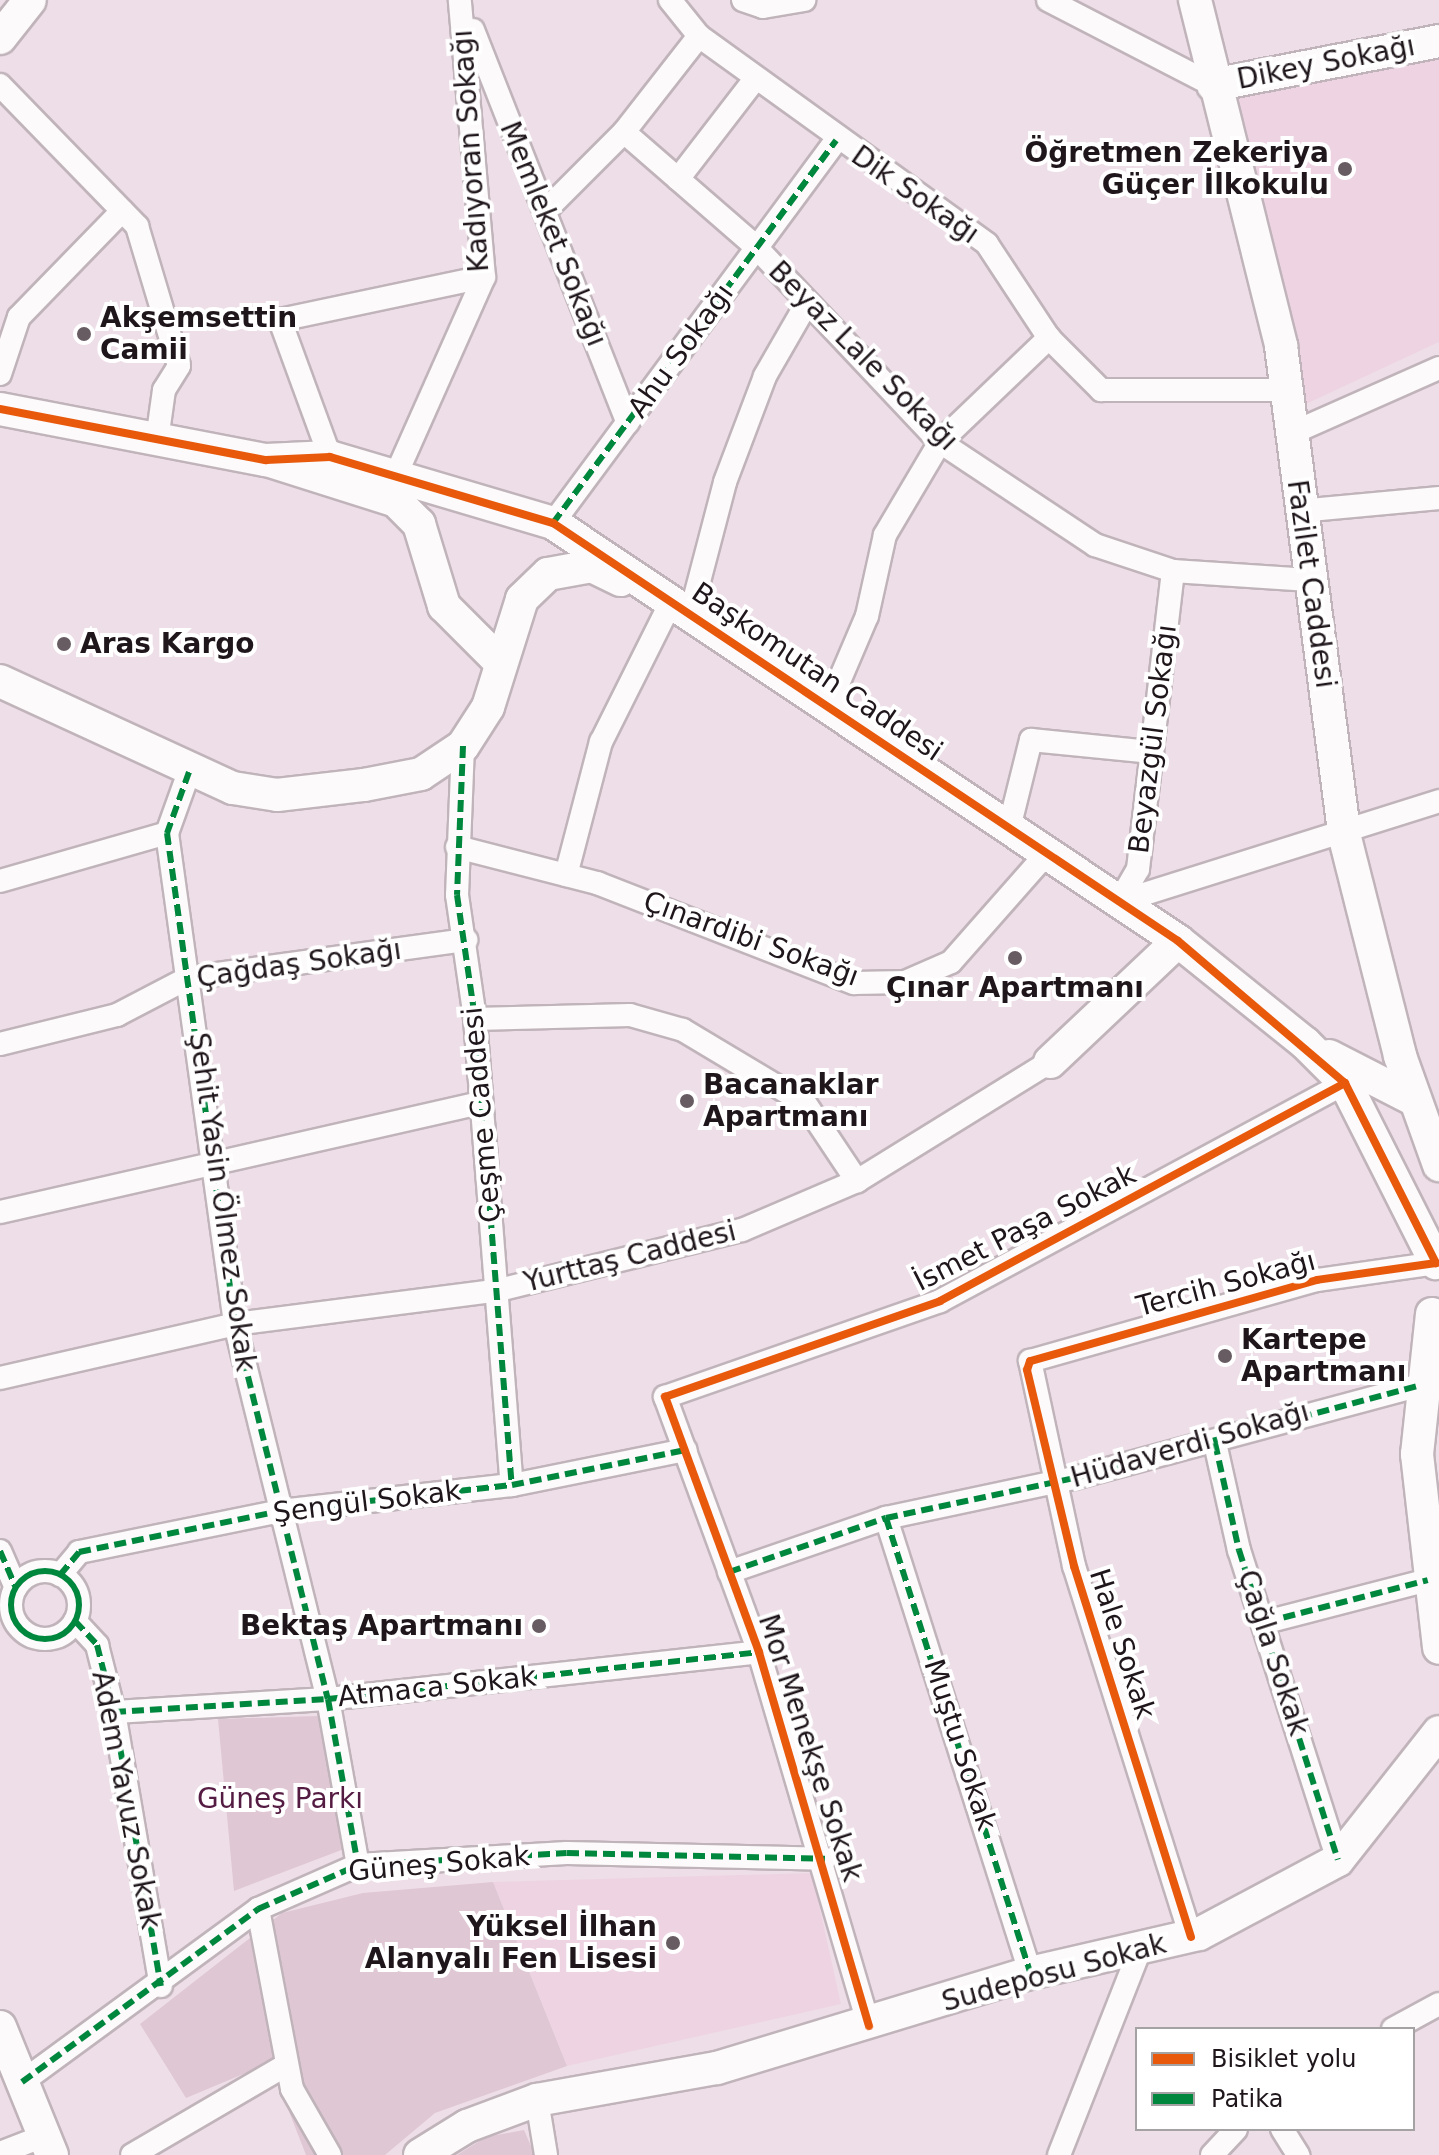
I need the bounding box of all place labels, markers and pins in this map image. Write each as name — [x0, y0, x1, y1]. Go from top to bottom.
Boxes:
place label: Öğretmen Zekeriya Güçer İlkokulu — [1024, 136, 1329, 202]
marker: Öğretmen Zekeriya Güçer İlkokulu — [1336, 160, 1354, 178]
place label: Akşemsettin Camii — [100, 301, 297, 367]
marker: Akşemsettin Camii — [75, 325, 93, 343]
place label: Aras Kargo — [80, 627, 254, 661]
marker: Aras Kargo — [55, 635, 73, 653]
marker: Çınar Apartmanı — [1006, 949, 1024, 967]
place label: Çınar Apartmanı — [886, 971, 1144, 1005]
place label: Bacanaklar Apartmanı — [703, 1068, 878, 1134]
marker: Bacanaklar Apartmanı — [678, 1092, 696, 1110]
place label: Kartepe Apartmanı — [1241, 1323, 1406, 1389]
marker: Kartepe Apartmanı — [1216, 1347, 1234, 1365]
place label: Bektaş Apartmanı — [240, 1609, 523, 1643]
marker: Bektaş Apartmanı — [530, 1617, 548, 1635]
place label: Yüksel İlhan Alanyalı Fen Lisesi — [365, 1910, 657, 1976]
marker: Yüksel İlhan Alanyalı Fen Lisesi — [664, 1934, 682, 1952]

